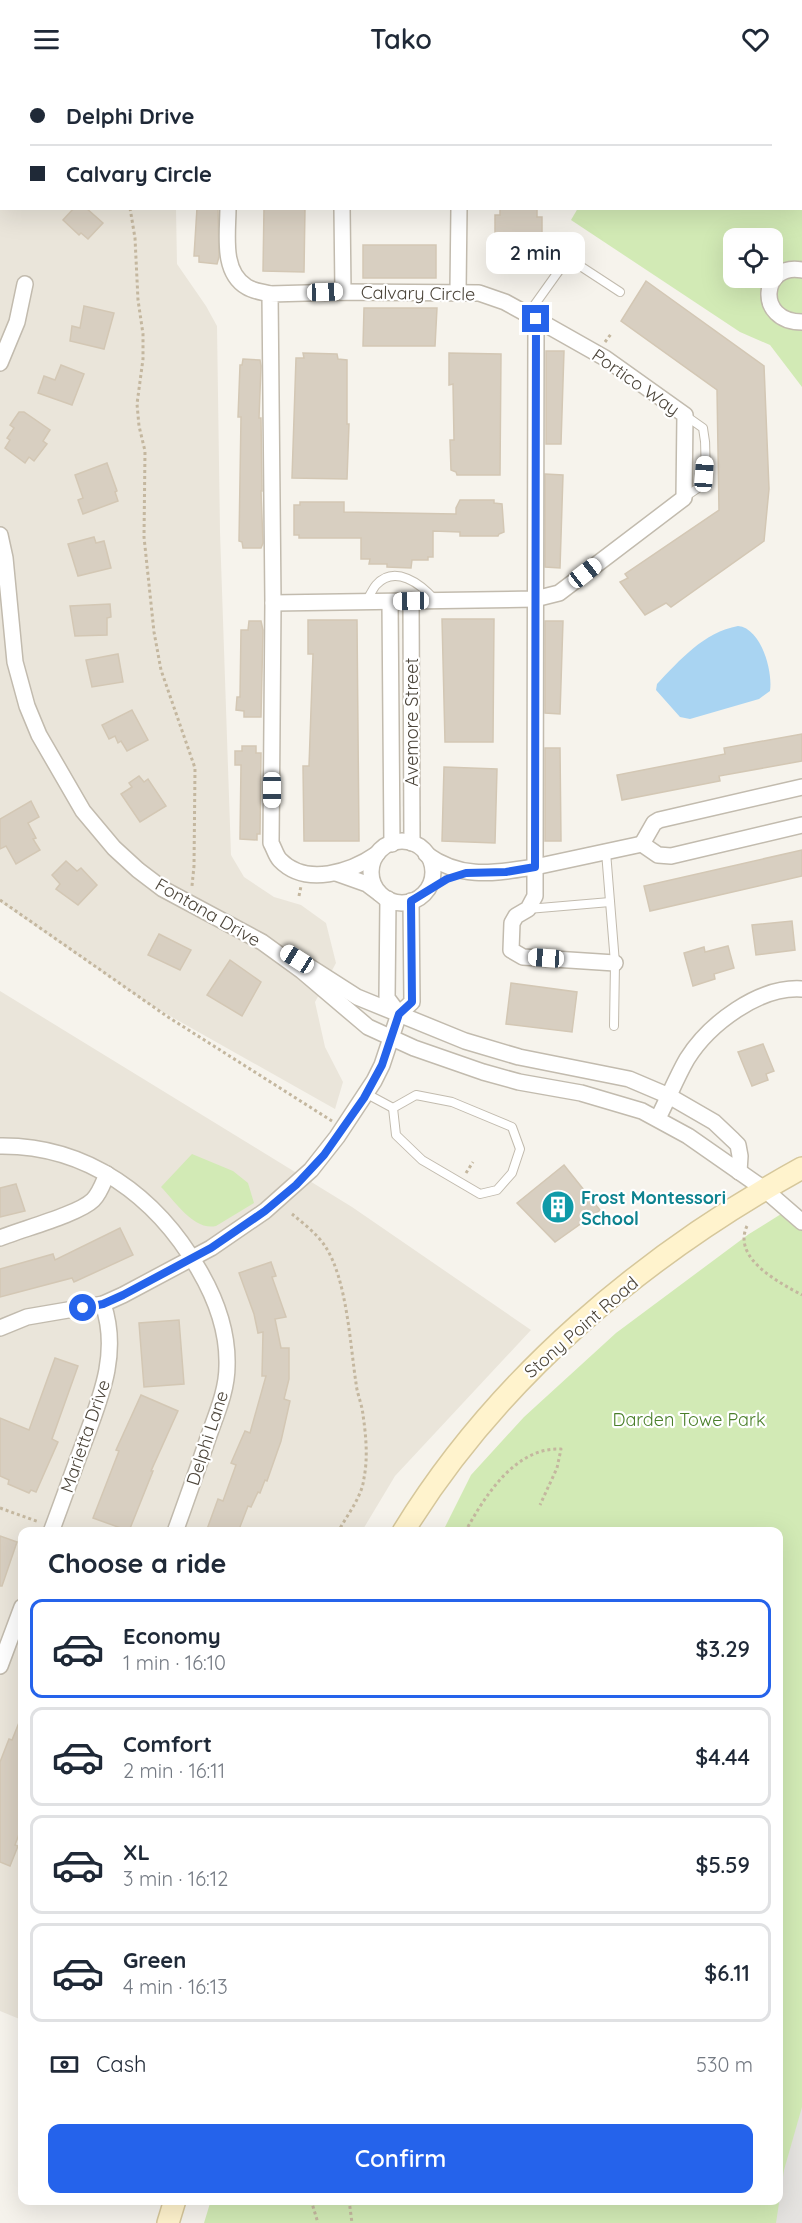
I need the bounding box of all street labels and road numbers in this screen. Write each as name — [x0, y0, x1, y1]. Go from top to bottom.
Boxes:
street label: Calvary Circle — [361, 281, 475, 305]
street label: Portico Way — [588, 343, 684, 421]
street label: Avemore Street — [400, 658, 423, 786]
street label: Fontana Drive — [151, 873, 265, 951]
street label: Stony Point Road — [519, 1271, 643, 1383]
street label: Marietta Drive — [55, 1376, 115, 1496]
street label: Delphi Lane — [181, 1388, 233, 1488]

